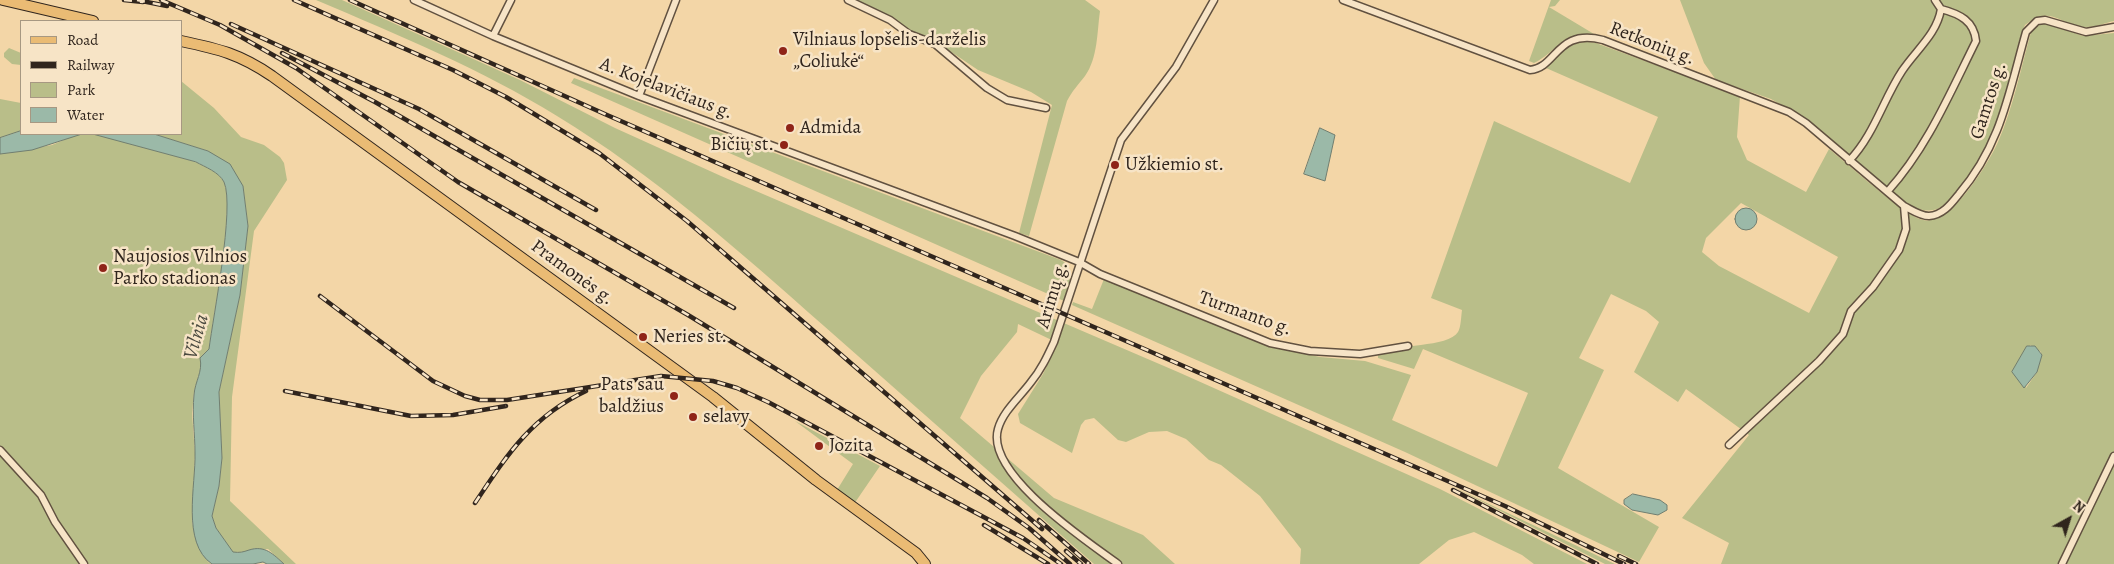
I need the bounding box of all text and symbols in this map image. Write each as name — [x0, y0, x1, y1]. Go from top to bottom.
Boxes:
street label: Retkonių g. — [1606, 17, 1698, 71]
legend — [20, 20, 182, 135]
place label: Vilniaus lopšelis-darželis „Coliukė“ — [793, 29, 986, 73]
text: Road — [67, 30, 98, 50]
marker: Vilniaus lopšelis-darželis „Coliukė“ — [777, 45, 789, 57]
street label: A. Kojelavičiaus g. — [596, 53, 736, 125]
text: Railway — [67, 55, 114, 75]
street label: Gamtos g. — [1966, 60, 2012, 142]
text: Park — [67, 80, 95, 100]
text: Water — [67, 105, 104, 125]
place label: Admida — [800, 117, 861, 139]
marker: Admida — [784, 122, 796, 134]
place label: Bičių st. — [710, 134, 774, 156]
marker: Bičių st. — [778, 139, 790, 151]
place label: Užkiemio st. — [1125, 154, 1224, 176]
marker: Užkiemio st. — [1109, 159, 1121, 171]
street label: Pramonės g. — [526, 235, 618, 311]
place label: Naujosios Vilnios Parko stadionas — [113, 246, 247, 290]
street label: Arimų g. — [1032, 259, 1074, 331]
marker: Naujosios Vilnios Parko stadionas — [97, 262, 109, 274]
street label: Turmanto g. — [1195, 287, 1295, 341]
water label: Vilnia — [179, 312, 215, 362]
place label: Neries st. — [653, 326, 727, 348]
marker: Neries st. — [637, 331, 649, 343]
place label: Pats sau baldžius — [599, 374, 664, 418]
marker: Pats sau baldžius — [668, 390, 680, 402]
place label: selavy — [703, 406, 749, 428]
marker: selavy — [687, 411, 699, 423]
place label: Jozita — [829, 435, 873, 457]
marker: Jozita — [813, 440, 825, 452]
north arrow — [2044, 494, 2094, 544]
text: N — [2069, 496, 2089, 518]

